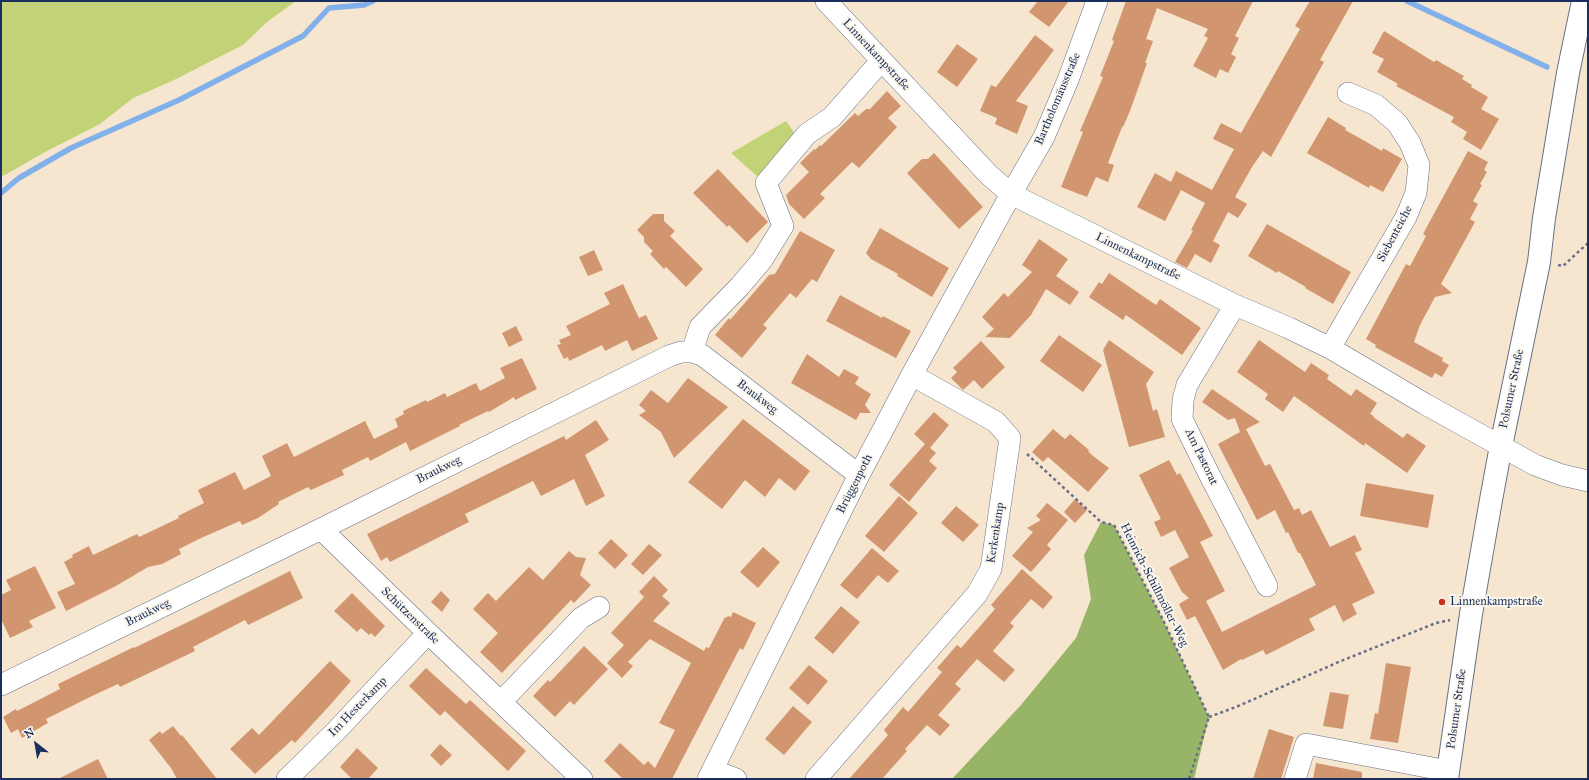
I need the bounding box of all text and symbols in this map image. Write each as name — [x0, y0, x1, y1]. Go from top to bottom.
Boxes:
street label: Linnenkampstraße — [839, 16, 913, 94]
street label: Bartholomäusstraße — [1032, 51, 1084, 147]
street label: Siebenteiche — [1374, 203, 1416, 265]
street label: Linnenkampstraße — [1093, 230, 1183, 284]
street label: Polsumer Straße — [1497, 348, 1527, 430]
street label: Braukweg — [734, 377, 780, 417]
street label: Am Pastorat — [1181, 426, 1221, 488]
street label: Brüggenpoth — [834, 452, 876, 516]
street label: Braukweg — [414, 453, 464, 487]
street label: Kerkenkamp — [984, 502, 1008, 564]
street label: Heinrich-Schillmöller-Weg — [1117, 521, 1191, 649]
street label: Schützenstraße — [378, 585, 442, 647]
place label: Linnenkampstraße — [1450, 595, 1543, 609]
street label: Braukweg — [123, 596, 173, 630]
marker: Linnenkampstraße — [1437, 597, 1447, 607]
street label: Polsumer Straße — [1444, 668, 1470, 750]
street label: Im Hesterkamp — [326, 674, 390, 740]
north arrow — [16, 724, 56, 764]
text: N — [22, 725, 37, 741]

